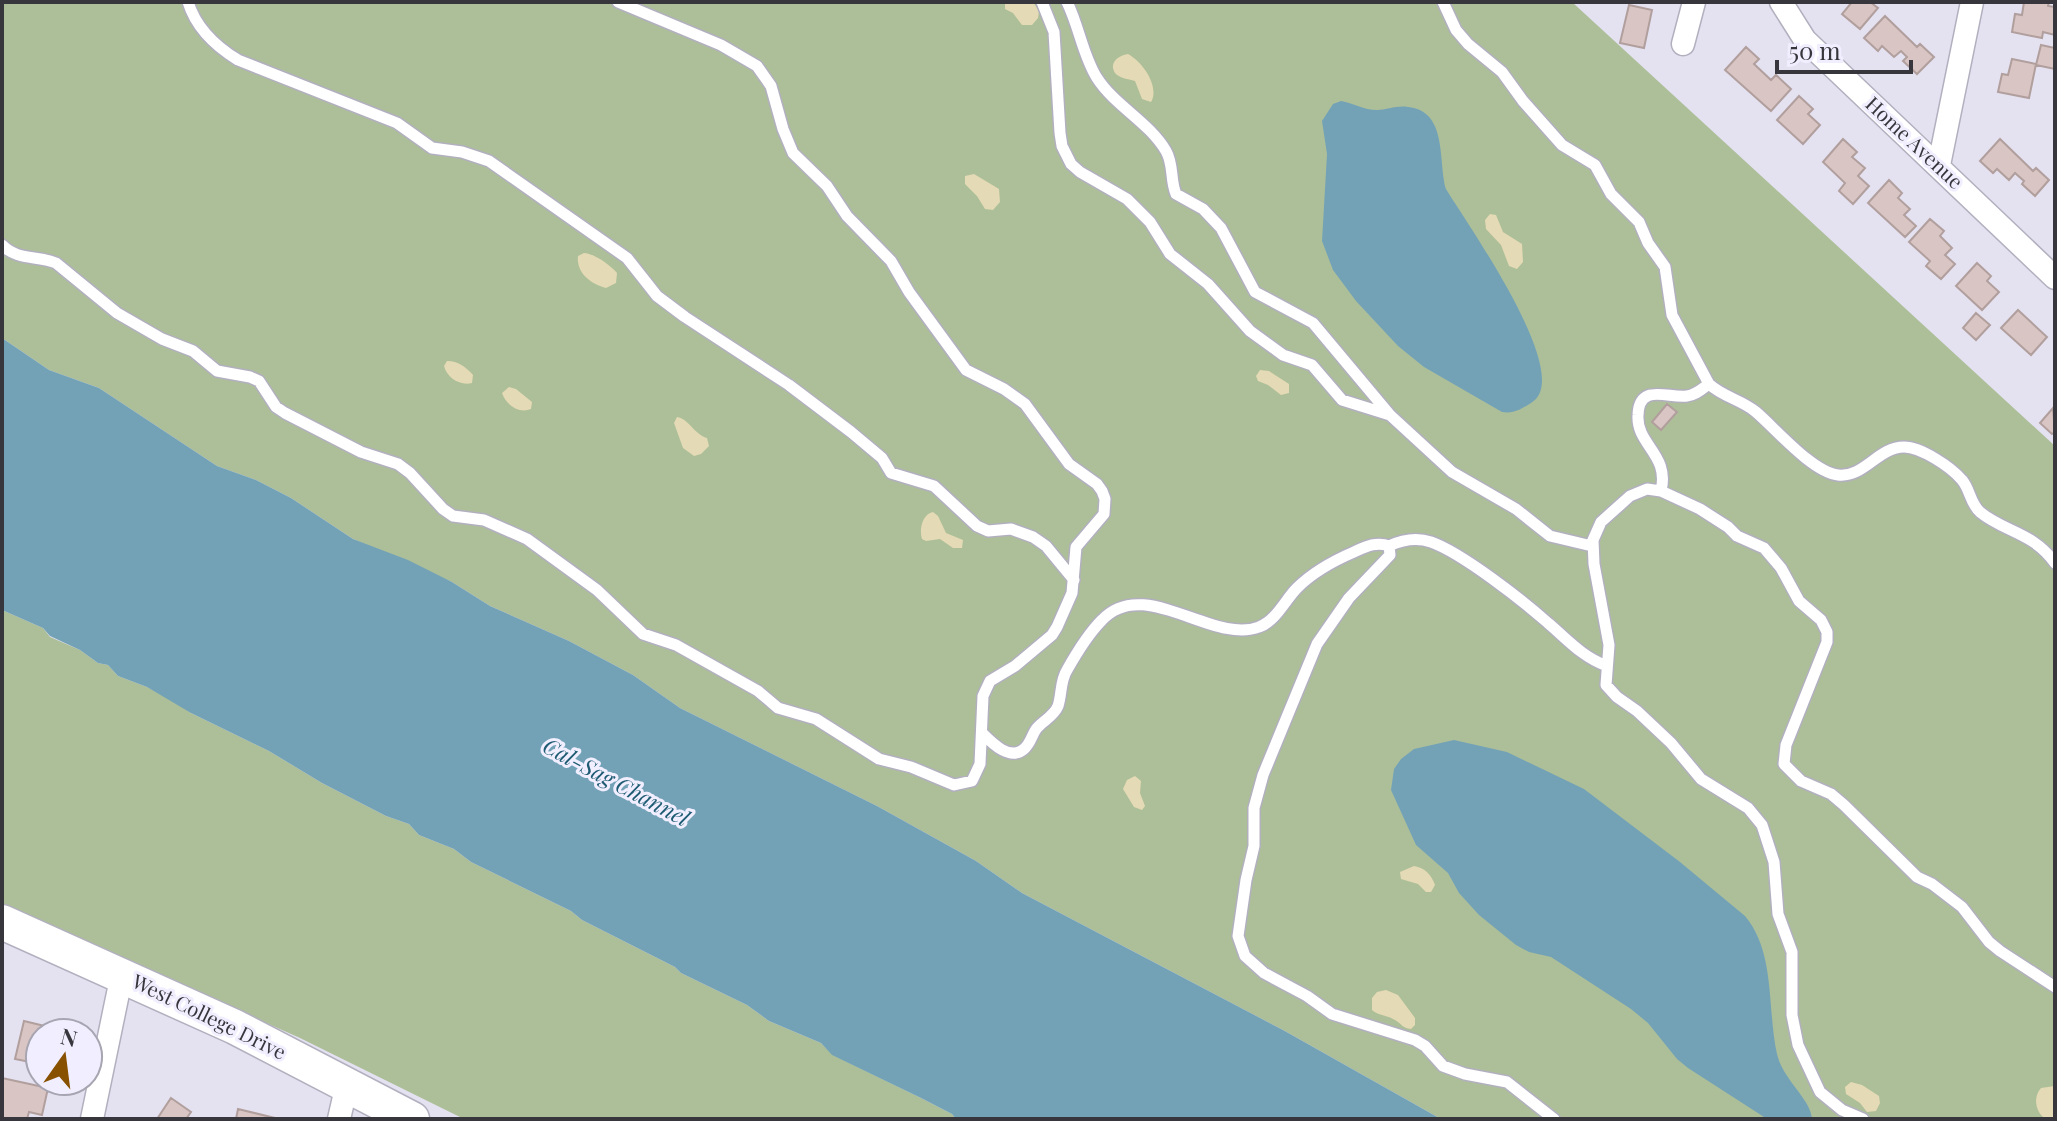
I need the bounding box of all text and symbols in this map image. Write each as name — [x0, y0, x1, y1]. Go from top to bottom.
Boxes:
scale bar — [1777, 24, 1911, 74]
text: 50 m — [1789, 34, 1841, 66]
street label: Home Avenue — [1861, 90, 1970, 194]
water label: Cal-Sag Channel — [538, 730, 696, 833]
street label: West College Drive — [127, 966, 291, 1065]
north arrow — [24, 1017, 104, 1097]
text: N — [58, 1020, 81, 1053]

